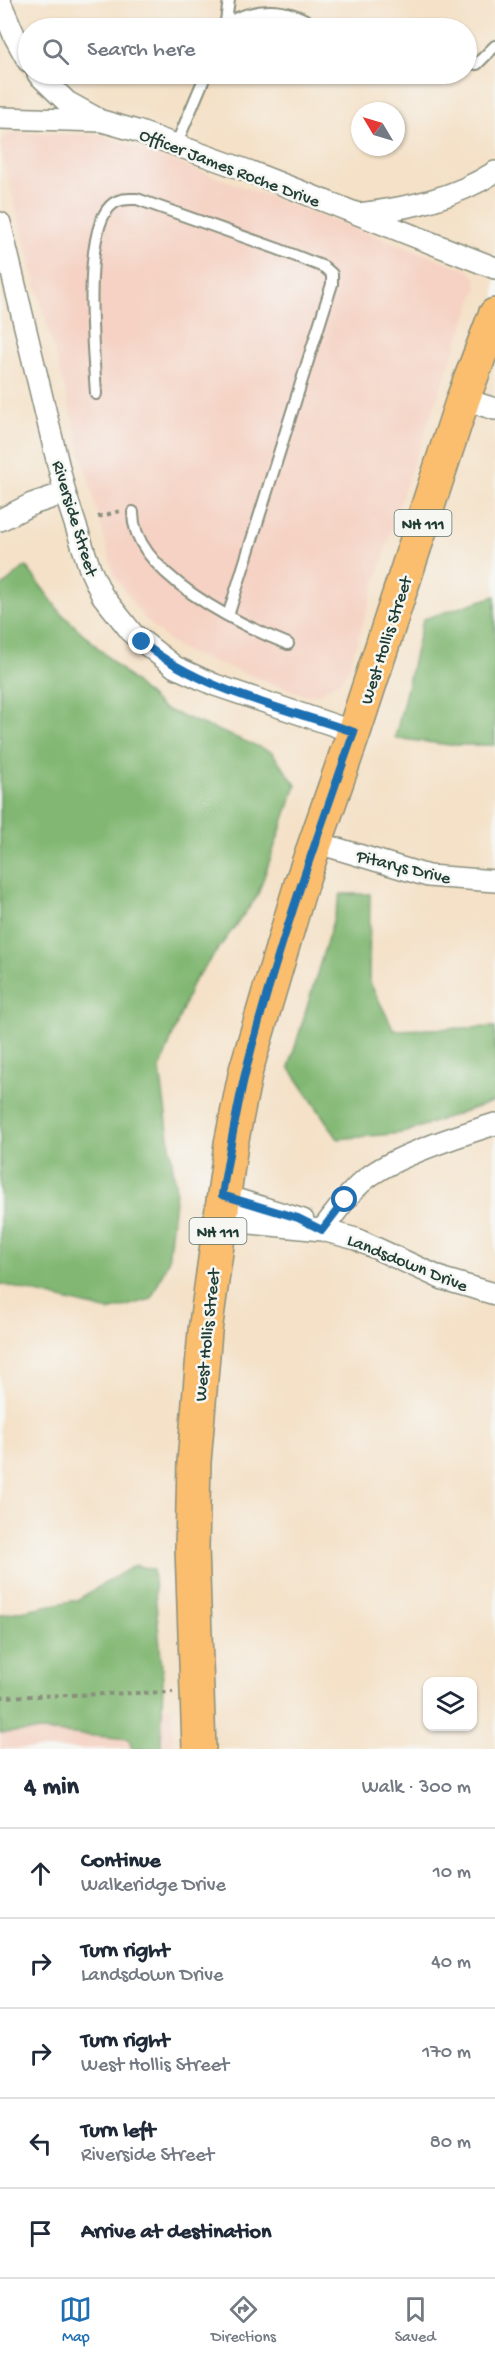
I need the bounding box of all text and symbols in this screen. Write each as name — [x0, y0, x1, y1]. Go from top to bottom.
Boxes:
search box — [18, 18, 477, 84]
icon: search — [39, 35, 72, 68]
text: Search here — [87, 38, 195, 64]
north arrow — [351, 102, 405, 156]
street label: Officer James Roche Drive — [136, 125, 323, 214]
street label: Riverside Street — [46, 458, 102, 581]
road number: NH 111 — [394, 510, 452, 536]
street label: West Hollis Street — [357, 573, 418, 707]
route end — [128, 628, 154, 654]
street label: Pitarys Drive — [353, 846, 453, 890]
route start — [331, 1186, 357, 1212]
road number: NH 111 — [190, 1218, 246, 1244]
street label: Landsdown Drive — [344, 1231, 471, 1298]
street label: West Hollis Street — [191, 1266, 226, 1403]
map controls — [423, 1677, 477, 1731]
button: layers — [423, 1677, 477, 1731]
text: 4 min — [24, 1773, 79, 1804]
text: Walk · 300 m — [362, 1777, 471, 1800]
text: Continue — [81, 1849, 161, 1875]
icon: ahead — [24, 1857, 57, 1890]
text: 10 m — [433, 1862, 471, 1885]
text: Walkeridge Drive — [81, 1875, 226, 1898]
text: Turn right — [81, 1939, 169, 1965]
icon: right — [24, 1947, 57, 1980]
text: 40 m — [431, 1952, 471, 1975]
text: Landsdown Drive — [81, 1965, 223, 1988]
text: Turn right — [81, 2029, 169, 2055]
icon: right — [24, 2037, 57, 2070]
text: 170 m — [422, 2042, 471, 2065]
text: West Hollis Street — [81, 2055, 229, 2078]
text: Turn left — [81, 2119, 155, 2145]
icon: left — [24, 2127, 57, 2160]
text: 80 m — [430, 2132, 471, 2155]
text: Riverside Street — [81, 2145, 214, 2168]
icon: arrive — [24, 2217, 57, 2250]
text: Arrive at destination — [81, 2220, 271, 2246]
tab: Map — [59, 2293, 92, 2348]
tab: Directions — [211, 2293, 276, 2348]
tab: Saved — [395, 2293, 436, 2348]

